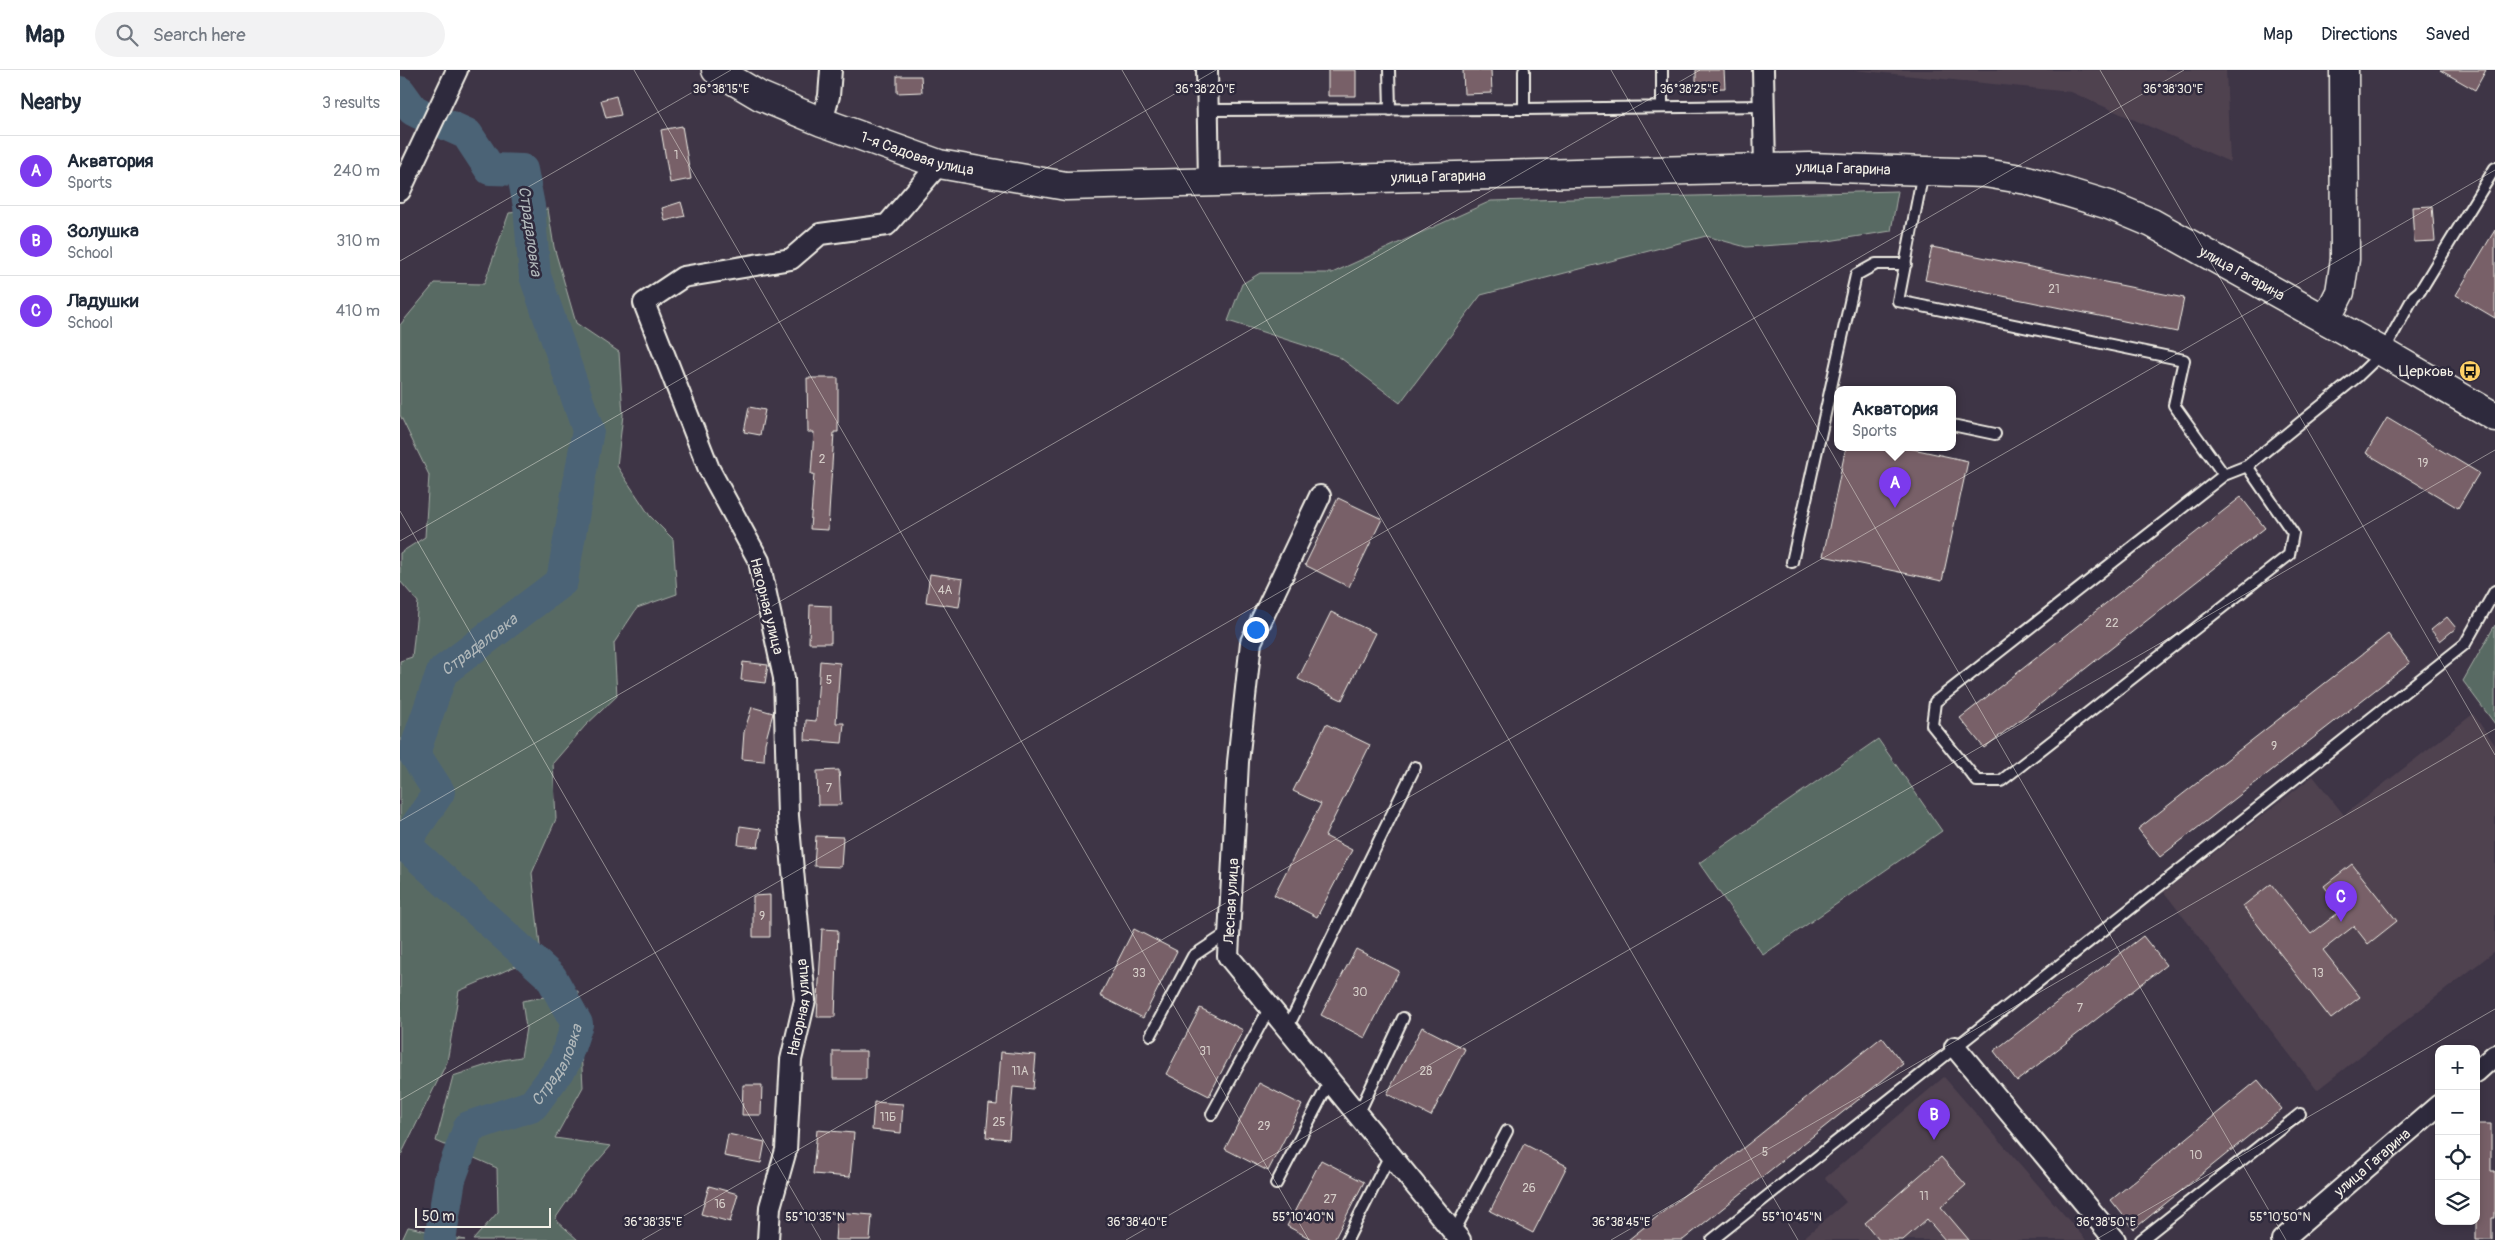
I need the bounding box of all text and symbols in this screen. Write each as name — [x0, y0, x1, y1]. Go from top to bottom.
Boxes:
search box — [95, 12, 445, 57]
text: Map — [25, 20, 65, 49]
icon: search — [113, 21, 141, 49]
text: Search here — [153, 23, 246, 47]
text: Map — [2263, 23, 2293, 46]
text: Directions — [2321, 23, 2397, 46]
text: Saved — [2425, 23, 2470, 46]
text: 36°38'15"E — [693, 82, 749, 97]
text: 36°38'20"E — [1175, 82, 1235, 97]
text: 36°38'25"E — [1660, 82, 1718, 97]
text: 36°38'30"E — [2143, 82, 2203, 97]
text: Nearby — [20, 89, 81, 116]
text: 3 results — [322, 93, 380, 113]
street label: 1-я Садовая улица — [858, 128, 975, 180]
house number: 1 — [674, 148, 678, 163]
text: Акватория — [67, 149, 153, 173]
street label: улица Гагарина — [1794, 158, 1891, 180]
text: A — [31, 161, 41, 181]
text: 240 m — [333, 161, 380, 181]
street label: улица Гагарина — [1390, 166, 1486, 188]
text: Sports — [67, 173, 112, 193]
water label: Страдаловка — [514, 185, 546, 279]
text: Золушка — [67, 219, 139, 243]
text: B — [31, 231, 41, 251]
text: 310 m — [336, 231, 380, 251]
street label: улица Гагарина — [2195, 242, 2288, 305]
text: School — [67, 243, 113, 263]
house number: 21 — [2048, 282, 2060, 297]
text: Ладушки — [67, 289, 138, 313]
text: C — [31, 301, 41, 321]
text: 410 m — [336, 301, 380, 321]
text: School — [67, 313, 113, 333]
bus stop icon: Церковь — [2458, 359, 2482, 383]
place label: Церковь — [2399, 362, 2454, 381]
popup — [1834, 386, 1956, 451]
text: Акватория — [1852, 397, 1938, 421]
text: Sports — [1852, 421, 1897, 441]
house number: 2 — [819, 452, 826, 467]
house number: 19 — [2418, 456, 2428, 471]
pin: A — [1879, 467, 1911, 508]
street label: Нагорная улица — [745, 556, 788, 656]
house number: 4А — [938, 583, 953, 598]
water label: Страдаловка — [437, 609, 523, 680]
house number: 22 — [2105, 616, 2119, 631]
your location — [1243, 617, 1269, 643]
house number: 5 — [826, 673, 832, 688]
house number: 9 — [2271, 739, 2277, 754]
house number: 7 — [826, 781, 833, 796]
street label: Лесная улица — [1220, 858, 1243, 946]
pin: C — [2325, 881, 2357, 922]
house number: 9 — [759, 909, 765, 924]
street label: Нагорная улица — [783, 958, 815, 1058]
house number: 33 — [1132, 966, 1146, 981]
house number: 13 — [2312, 966, 2324, 981]
house number: 30 — [1353, 985, 1367, 1000]
house number: 7 — [2077, 1001, 2084, 1016]
water label: Страдаловка — [527, 1021, 588, 1110]
house number: 31 — [1199, 1044, 1211, 1059]
map controls — [2435, 1045, 2480, 1225]
button: + — [2435, 1045, 2480, 1090]
house number: 11А — [1011, 1064, 1029, 1079]
house number: 28 — [1420, 1064, 1432, 1079]
button: − — [2435, 1090, 2480, 1135]
pin: B — [1918, 1099, 1950, 1140]
house number: 11Б — [880, 1110, 896, 1125]
house number: 25 — [992, 1115, 1006, 1130]
house number: 29 — [1258, 1119, 1270, 1134]
street label: улица Гагарина — [2330, 1125, 2415, 1202]
button: locate — [2435, 1135, 2480, 1180]
house number: 5 — [1762, 1145, 1768, 1160]
house number: 10 — [2190, 1148, 2202, 1163]
button: layers — [2435, 1180, 2480, 1225]
house number: 26 — [1522, 1181, 1536, 1196]
house number: 11 — [1919, 1189, 1929, 1204]
house number: 27 — [1323, 1192, 1337, 1207]
house number: 16 — [714, 1197, 726, 1212]
scale bar — [415, 1205, 551, 1228]
text: 50 m — [422, 1208, 455, 1225]
text: 55°10'35"N — [785, 1210, 845, 1225]
text: 55°10'40"N — [1272, 1210, 1334, 1225]
text: 55°10'45"N — [1762, 1210, 1822, 1225]
text: 55°10'50"N — [2249, 1210, 2311, 1225]
text: 36°38'35"E — [624, 1215, 682, 1230]
text: 36°38'40"E — [1107, 1215, 1167, 1230]
text: 36°38'45"E — [1592, 1215, 1650, 1230]
text: 36°38'50"E — [2076, 1215, 2136, 1230]

